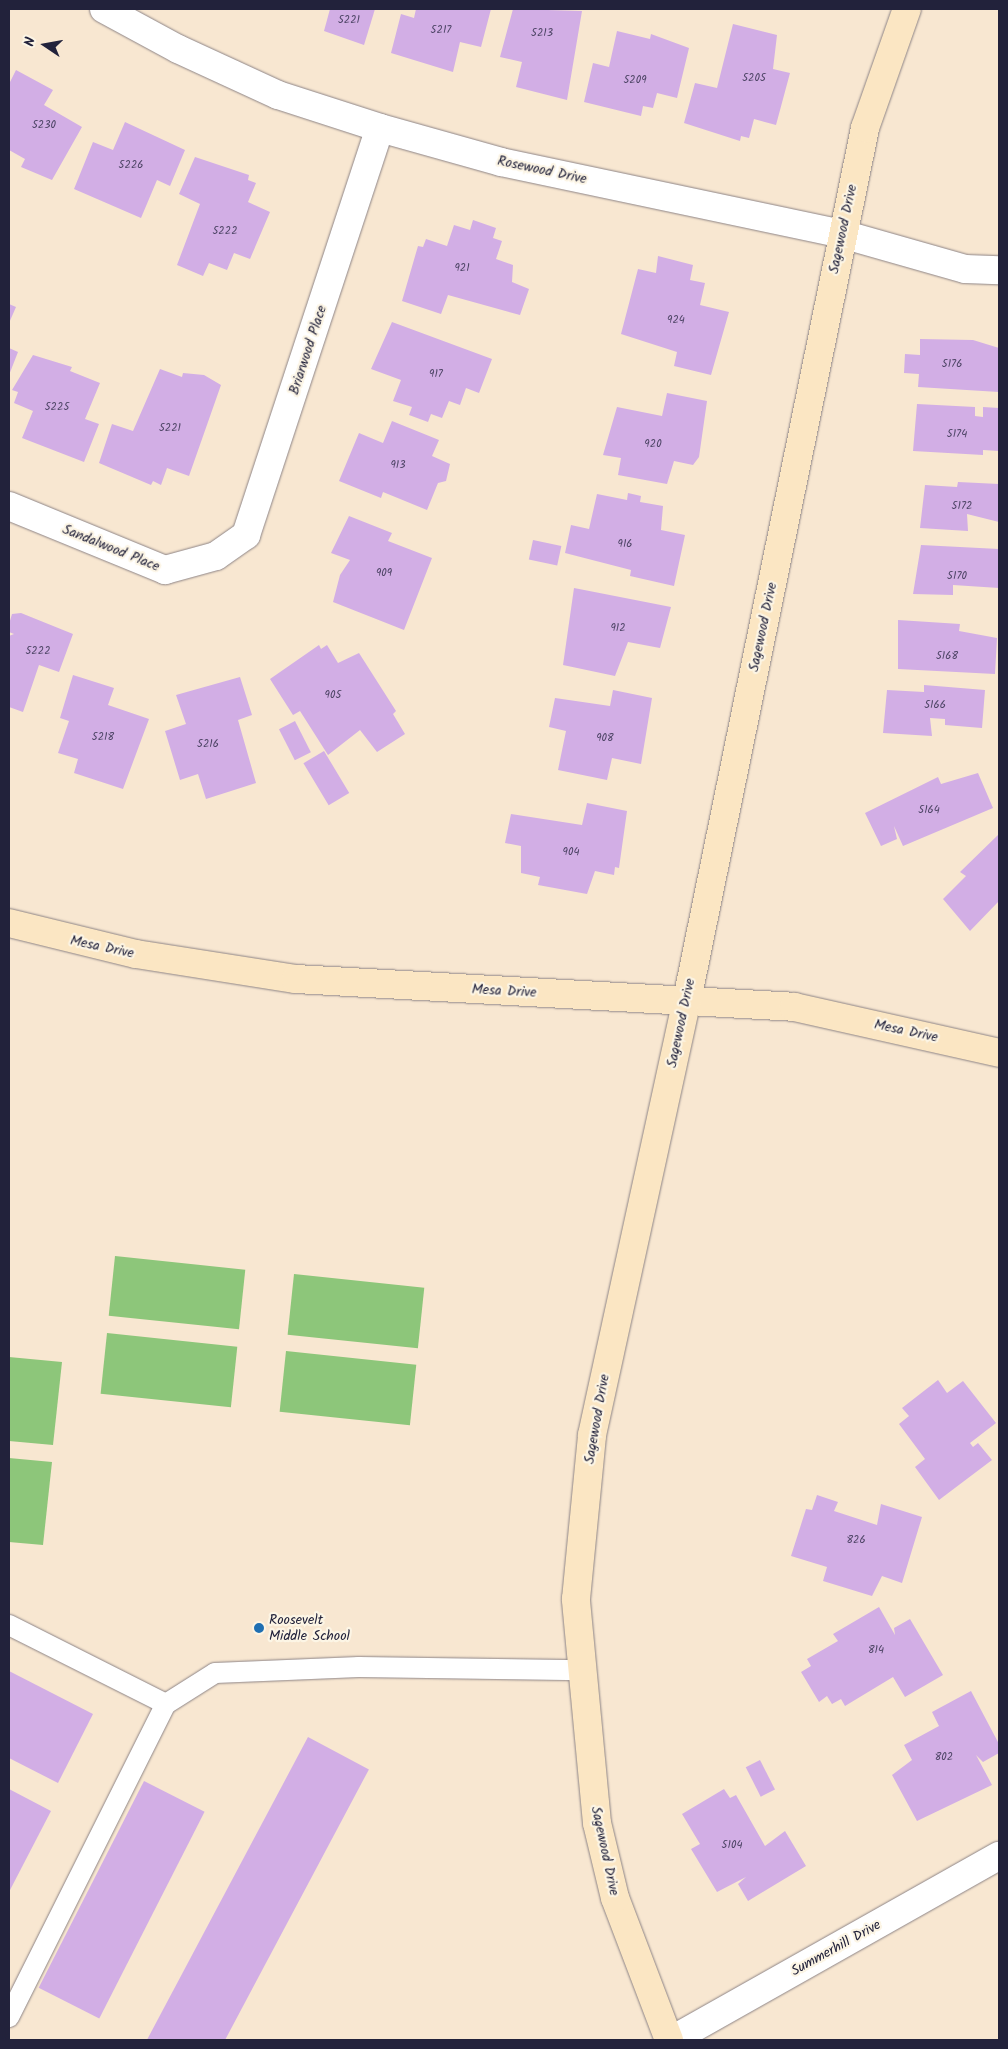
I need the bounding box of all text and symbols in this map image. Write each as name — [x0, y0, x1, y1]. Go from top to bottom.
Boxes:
house number: 5221 — [338, 13, 360, 27]
north arrow — [20, 20, 70, 70]
house number: 5217 — [431, 23, 451, 37]
house number: 5213 — [531, 26, 553, 40]
text: N — [19, 35, 42, 48]
house number: 5205 — [742, 71, 766, 85]
house number: 5209 — [623, 73, 647, 87]
house number: 5230 — [32, 118, 56, 132]
street label: Rosewood Drive — [496, 152, 588, 188]
house number: 5226 — [119, 158, 143, 172]
street label: Sagewood Drive — [825, 183, 861, 275]
house number: 5222 — [212, 224, 238, 238]
house number: 921 — [454, 261, 470, 275]
street label: Briarwood Place — [286, 303, 330, 397]
house number: 924 — [667, 313, 685, 327]
house number: 5176 — [942, 357, 962, 371]
house number: 917 — [429, 367, 443, 381]
house number: 5225 — [45, 400, 69, 414]
house number: 5221 — [159, 421, 181, 435]
house number: 5174 — [947, 427, 967, 441]
house number: 920 — [644, 437, 662, 451]
house number: 913 — [390, 458, 406, 472]
house number: 5172 — [952, 499, 972, 513]
street label: Sandalwood Place — [60, 521, 162, 575]
house number: 916 — [618, 537, 632, 551]
house number: 909 — [376, 566, 392, 580]
house number: 5170 — [947, 569, 967, 583]
street label: Sagewood Drive — [745, 581, 781, 673]
house number: 912 — [610, 621, 626, 635]
house number: 5222 — [25, 644, 51, 658]
house number: 5168 — [936, 649, 958, 663]
house number: 905 — [325, 688, 341, 702]
house number: 5166 — [924, 698, 946, 712]
house number: 5218 — [92, 730, 114, 744]
house number: 908 — [596, 731, 614, 745]
house number: 5216 — [197, 737, 219, 751]
house number: 5164 — [918, 803, 940, 817]
house number: 904 — [563, 845, 579, 859]
street label: Mesa Drive — [69, 932, 135, 962]
street label: Sagewood Drive — [663, 977, 699, 1069]
street label: Mesa Drive — [471, 981, 537, 1001]
street label: Mesa Drive — [873, 1016, 939, 1046]
street label: Sagewood Drive — [581, 1373, 613, 1465]
house number: 826 — [846, 1533, 866, 1547]
place label: Roosevelt Middle School — [269, 1612, 350, 1644]
marker: Roosevelt Middle School — [253, 1622, 265, 1634]
house number: 814 — [868, 1643, 884, 1657]
house number: 802 — [935, 1750, 953, 1764]
street label: Sagewood Drive — [587, 1805, 623, 1897]
house number: 5104 — [722, 1838, 742, 1852]
street label: Summerhill Drive — [788, 1916, 884, 1980]

